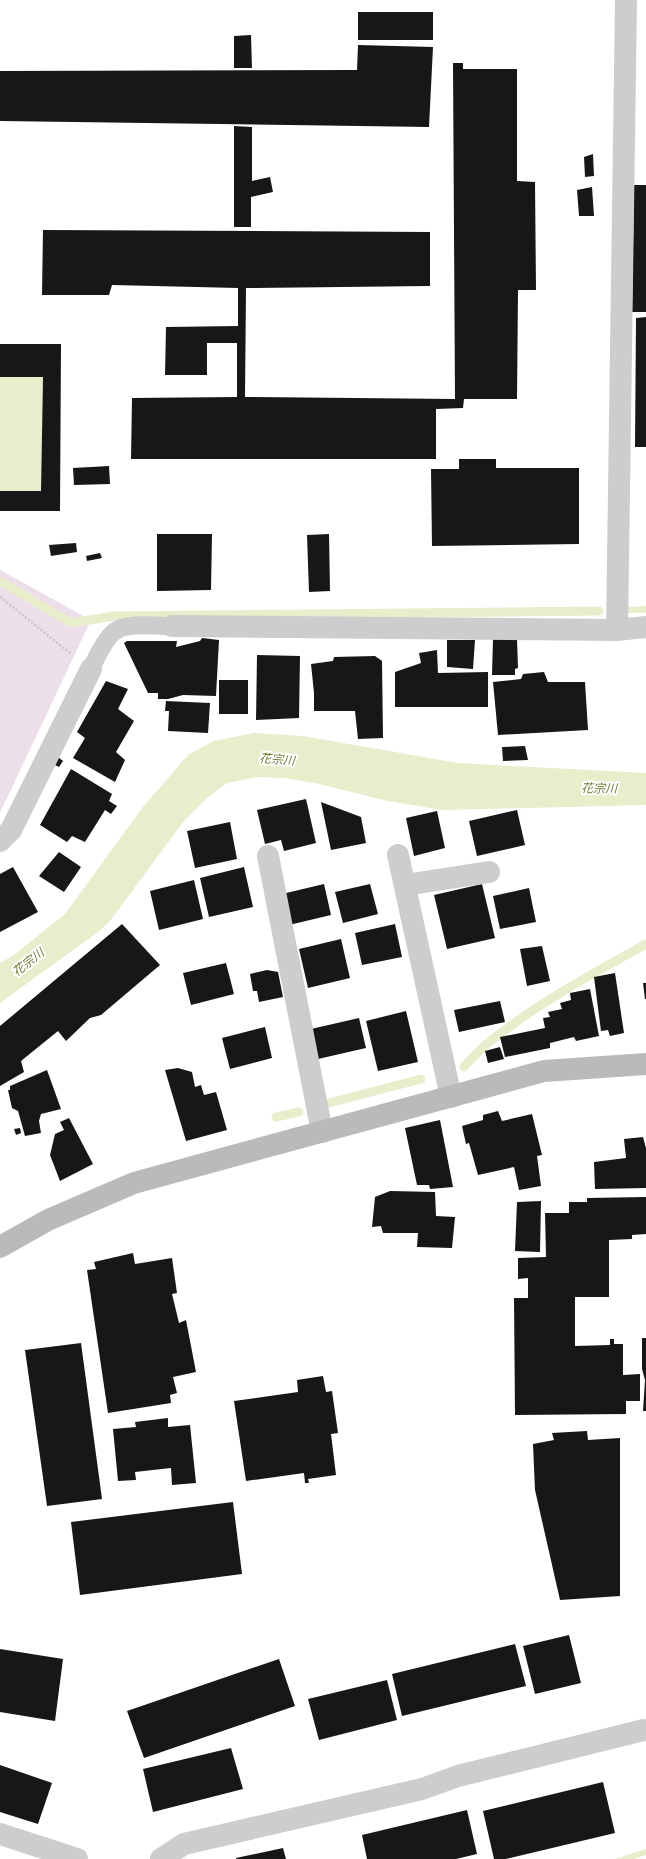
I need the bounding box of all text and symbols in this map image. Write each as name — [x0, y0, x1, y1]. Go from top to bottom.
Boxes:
water label: 花宗川 — [258, 750, 298, 768]
water label: 花宗川 — [581, 780, 619, 796]
water label: 花宗川 — [9, 944, 48, 979]

